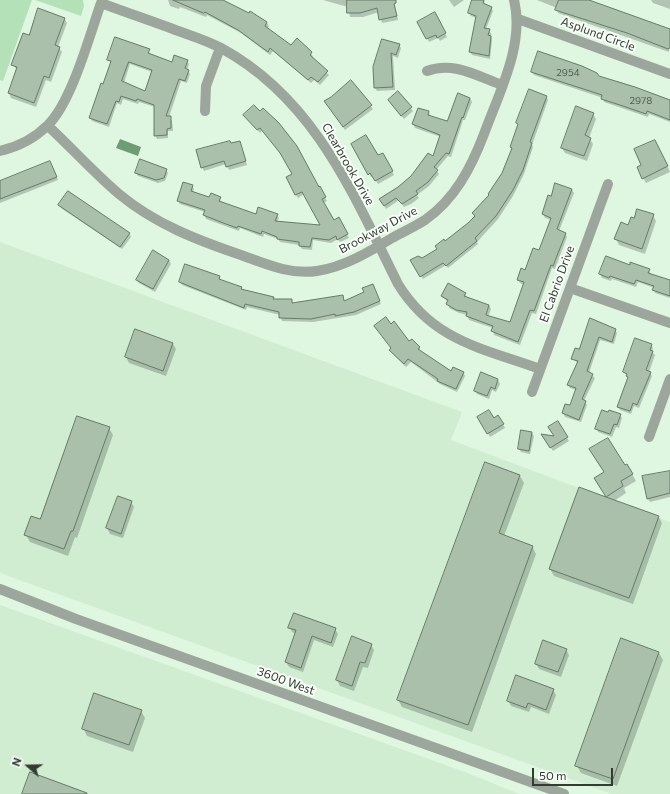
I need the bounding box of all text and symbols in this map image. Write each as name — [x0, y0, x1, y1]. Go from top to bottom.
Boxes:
street label: Asplund Circle — [559, 14, 637, 54]
house number: 2954 — [556, 67, 580, 79]
house number: 2978 — [630, 95, 652, 107]
street label: Clearbrook Drive — [319, 120, 377, 208]
street label: Brookway Drive — [337, 203, 419, 257]
street label: El Cabrio Drive — [536, 244, 578, 324]
street label: 3600 West — [255, 664, 317, 698]
north arrow — [8, 746, 48, 786]
text: N — [9, 756, 24, 768]
scale bar — [534, 760, 615, 786]
text: 50 m — [539, 768, 567, 782]

